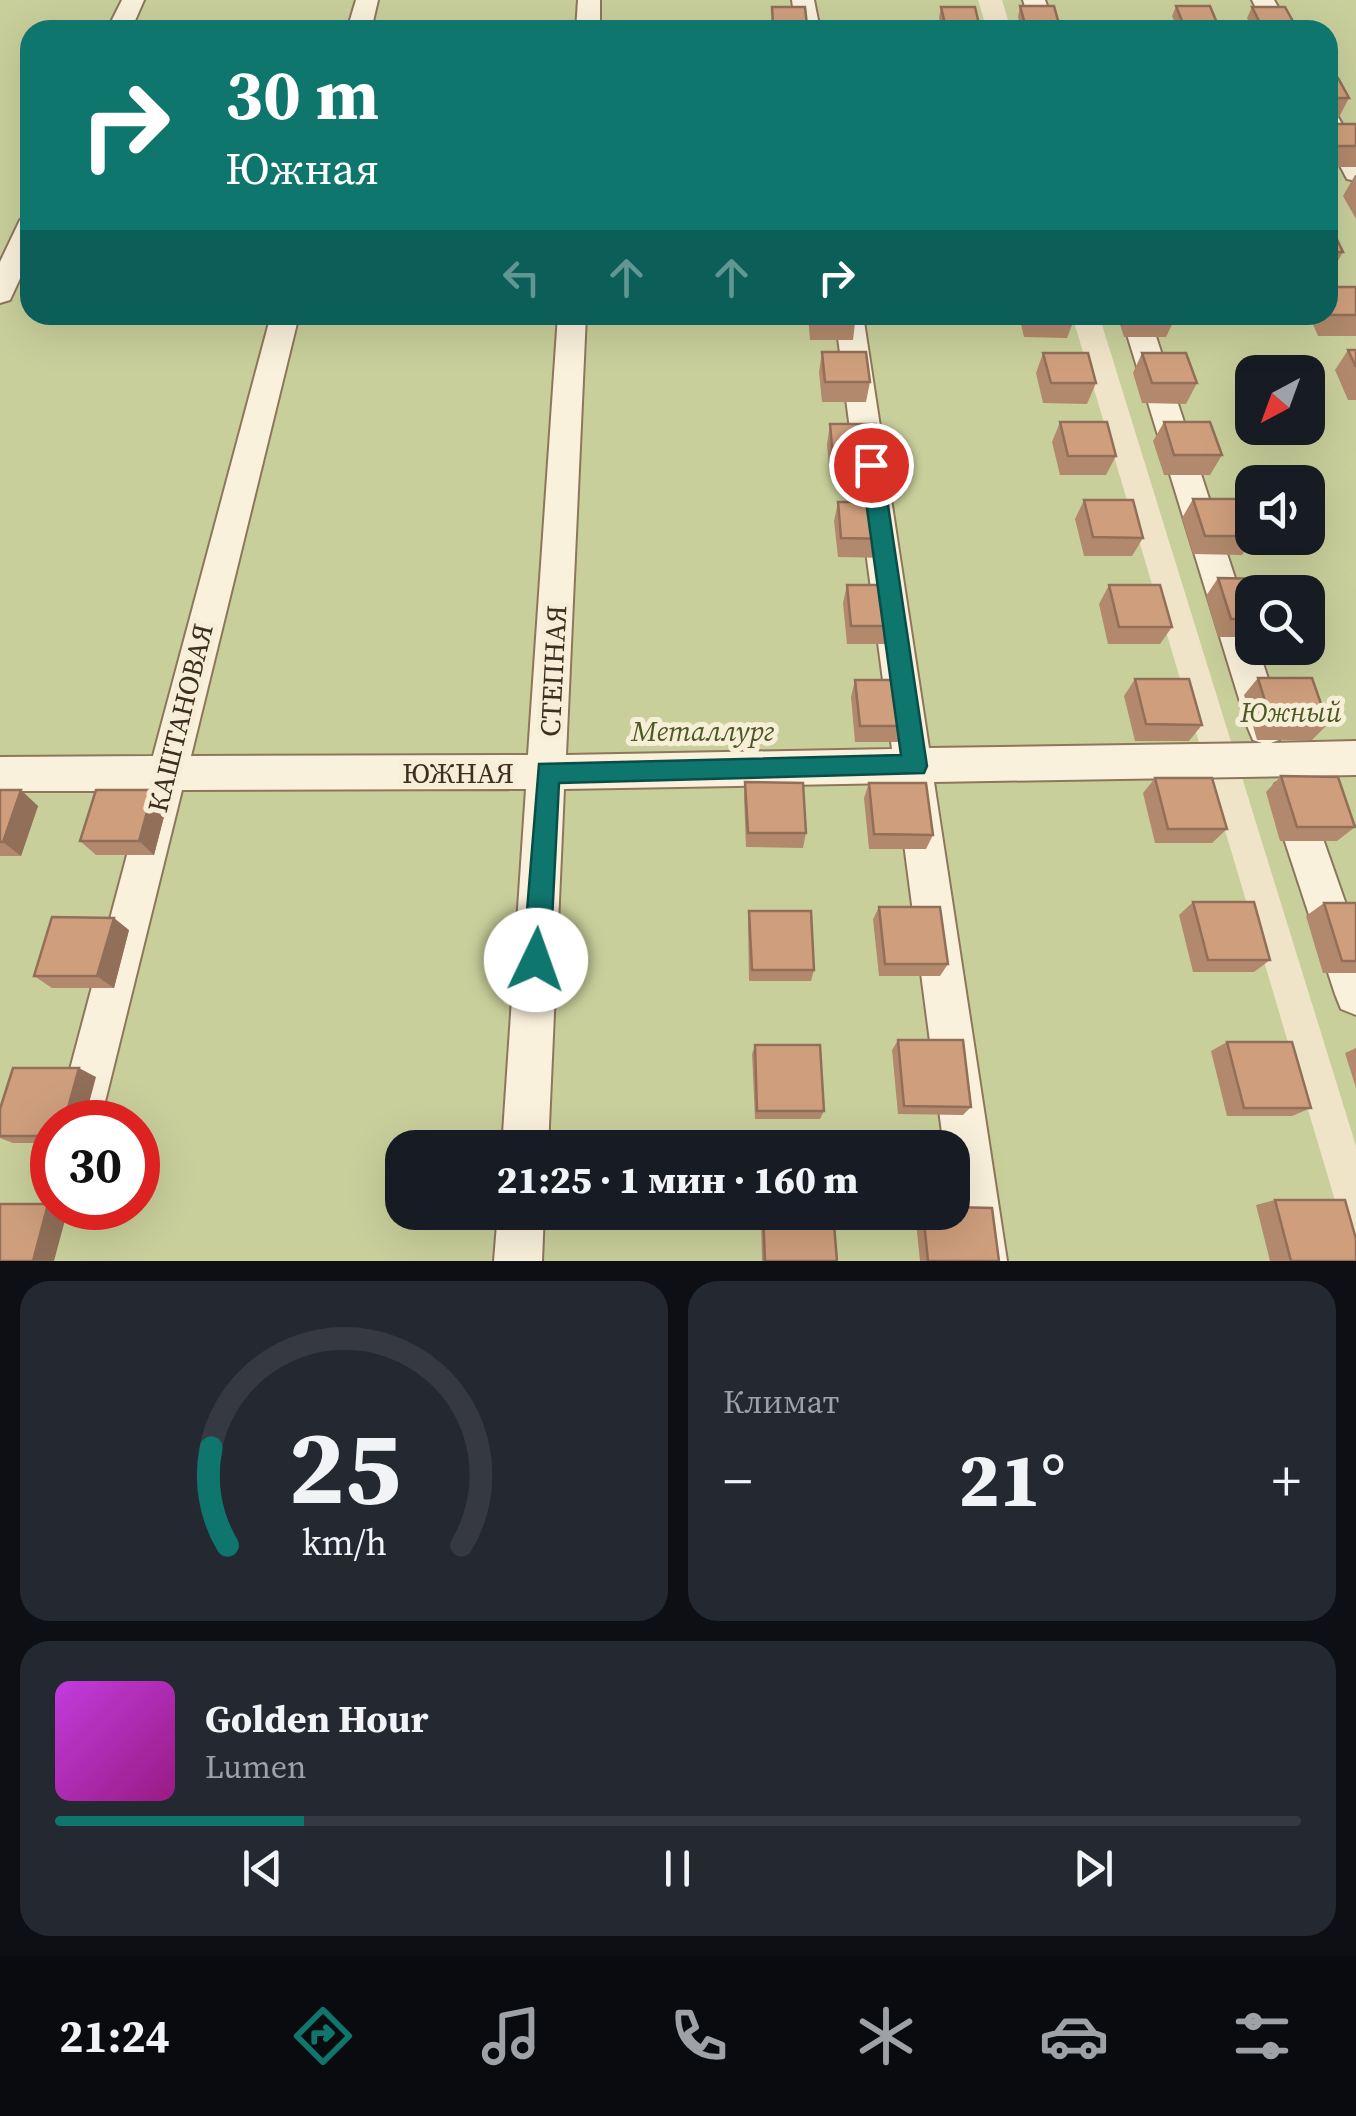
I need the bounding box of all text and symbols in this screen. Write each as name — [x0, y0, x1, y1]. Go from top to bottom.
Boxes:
text: 30 m — [225, 46, 379, 142]
icon: right — [60, 60, 190, 190]
text: Южная — [225, 137, 379, 199]
icon: left — [494, 250, 549, 305]
icon: ahead — [599, 250, 654, 305]
icon: ahead — [704, 250, 759, 305]
icon: right — [809, 250, 864, 305]
north arrow — [1235, 355, 1325, 445]
map controls — [1235, 355, 1325, 665]
pin — [829, 423, 914, 508]
icon: arrive — [844, 438, 899, 493]
button: sound — [1235, 465, 1325, 555]
button: search — [1235, 575, 1325, 665]
street label: СТЕПНАЯ — [531, 604, 575, 738]
street label: КАШТАНОВАЯ — [138, 620, 222, 816]
park label: Южный — [1239, 693, 1342, 731]
park label: Металлург — [631, 712, 775, 750]
street label: ЮЖНАЯ — [402, 754, 514, 792]
position arrow — [484, 908, 588, 1012]
speed limit sign: 30 — [30, 1100, 160, 1230]
text: 21:25 · 1 мин · 160 m — [497, 1154, 858, 1206]
text: Климат — [723, 1380, 839, 1424]
text: 25 — [288, 1395, 400, 1538]
text: 21° — [958, 1428, 1066, 1531]
text: − — [723, 1443, 752, 1518]
text: + — [1272, 1443, 1301, 1518]
text: km/h — [301, 1518, 387, 1567]
text: Golden Hour — [205, 1693, 428, 1745]
text: Lumen — [205, 1745, 307, 1789]
icon: previous — [235, 1841, 290, 1896]
icon: pause — [650, 1841, 705, 1896]
icon: next — [1066, 1841, 1121, 1896]
icon: directions — [288, 2001, 358, 2071]
icon: music — [476, 2001, 546, 2071]
icon: phone — [664, 2001, 734, 2071]
icon: climate — [851, 2001, 921, 2071]
icon: car — [1039, 2001, 1109, 2071]
icon: filters — [1227, 2001, 1297, 2071]
text: 21:24 — [59, 2005, 170, 2067]

